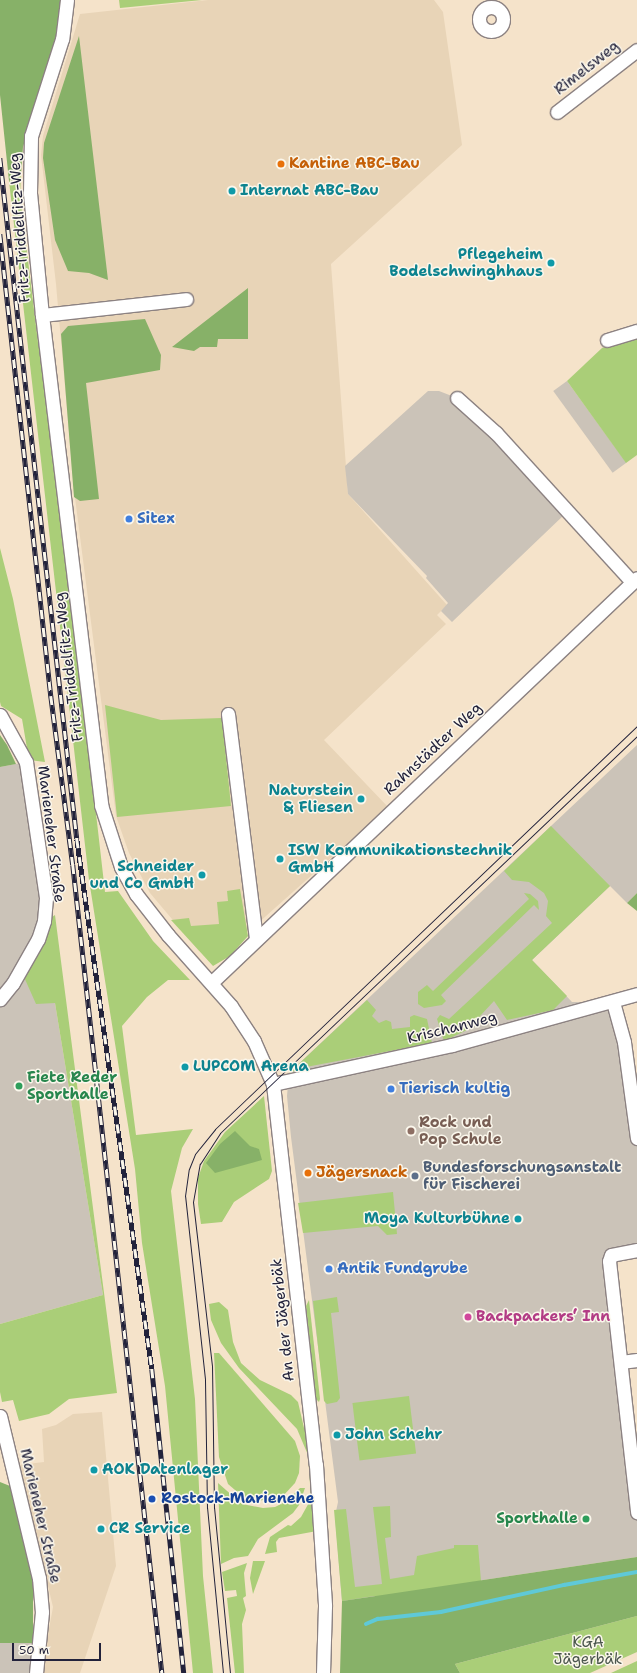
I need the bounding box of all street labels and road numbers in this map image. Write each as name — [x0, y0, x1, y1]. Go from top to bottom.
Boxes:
street label: Rimelsweg — [551, 37, 623, 99]
street label: Fritz-Triddelfitz-Weg — [6, 153, 34, 303]
street label: Fritz-Triddelfitz-Weg — [51, 591, 87, 743]
street label: Rahnstädter Weg — [380, 699, 486, 799]
street label: Marieneher Straße — [34, 765, 68, 903]
street label: Krischanweg — [405, 1008, 499, 1048]
street label: An der Jägerbäk — [268, 1258, 298, 1382]
street label: Marieneher Straße — [16, 1447, 64, 1585]

